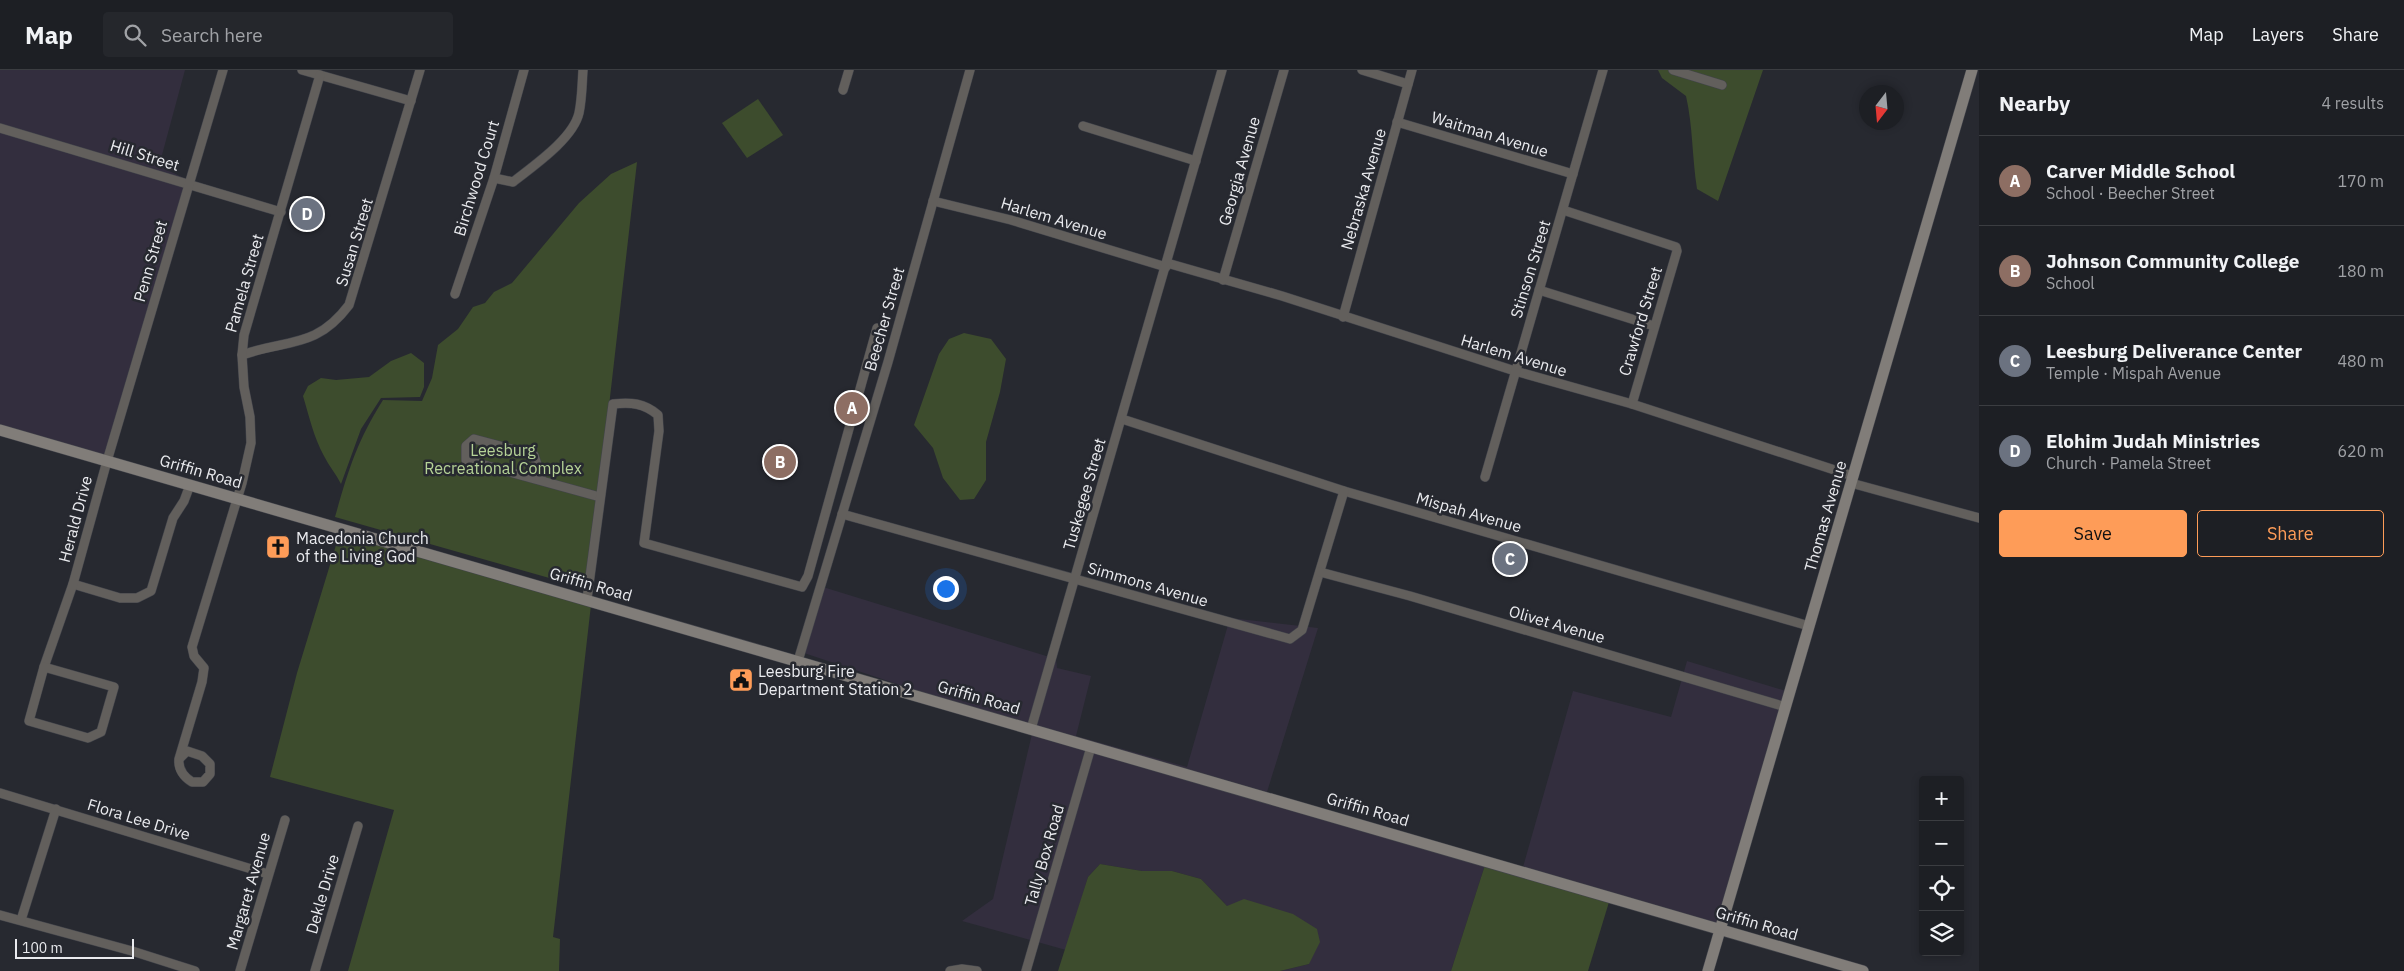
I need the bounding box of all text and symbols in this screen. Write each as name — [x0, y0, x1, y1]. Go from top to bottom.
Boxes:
search box — [103, 12, 453, 57]
text: Map — [25, 19, 73, 51]
icon: search — [121, 21, 149, 49]
text: Search here — [161, 23, 263, 47]
text: Map — [2189, 23, 2224, 46]
text: Layers — [2252, 23, 2304, 46]
text: Share — [2332, 23, 2379, 46]
north arrow — [1859, 85, 1904, 130]
text: Nearby — [1999, 89, 2070, 117]
text: 4 results — [2321, 93, 2384, 113]
street label: Waitman Avenue — [1429, 107, 1551, 161]
street label: Georgia Avenue — [1214, 114, 1264, 228]
street label: Birchwood Court — [449, 118, 503, 238]
street label: Nebraska Avenue — [1336, 126, 1390, 252]
street label: Hill Street — [108, 135, 182, 175]
text: Carver Middle School — [2046, 159, 2235, 183]
text: A — [2010, 171, 2020, 191]
text: 170 m — [2337, 171, 2384, 191]
text: School · Beecher Street — [2046, 183, 2215, 203]
street label: Harlem Avenue — [998, 192, 1110, 244]
pin: D — [291, 195, 323, 233]
street label: Susan Street — [331, 195, 377, 289]
street label: Penn Street — [129, 218, 171, 304]
street label: Stinson Street — [1506, 218, 1554, 320]
street label: Pamela Street — [220, 232, 268, 334]
text: Johnson Community College — [2046, 249, 2299, 273]
text: B — [2010, 261, 2020, 281]
text: 180 m — [2337, 261, 2384, 281]
street label: Crawford Street — [1614, 264, 1666, 378]
street label: Beecher Street — [860, 265, 908, 373]
text: School — [2046, 273, 2095, 293]
street label: Harlem Avenue — [1458, 329, 1570, 381]
text: Leesburg Deliverance Center — [2046, 339, 2302, 363]
text: C — [2010, 351, 2020, 371]
text: 480 m — [2337, 351, 2384, 371]
text: Temple · Mispah Avenue — [2046, 363, 2221, 383]
pin: A — [836, 389, 868, 427]
text: Elohim Judah Ministries — [2046, 429, 2260, 453]
street label: Tuskegee Street — [1058, 436, 1110, 552]
park label: Leesburg Recreational Complex — [424, 440, 582, 478]
text: D — [2009, 441, 2021, 461]
text: 620 m — [2337, 441, 2384, 461]
pin: B — [764, 443, 796, 481]
street label: Griffin Road — [157, 450, 245, 492]
text: Church · Pamela Street — [2046, 453, 2211, 473]
street label: Thomas Avenue — [1800, 458, 1850, 574]
street label: Herald Drive — [54, 473, 96, 565]
street label: Mispah Avenue — [1414, 487, 1524, 537]
button: Save — [1999, 510, 2187, 557]
button: Share — [2197, 510, 2384, 557]
place label: Macedonia Church of the Living God — [296, 528, 429, 566]
church icon: Macedonia Church of the Living God — [265, 534, 291, 560]
pin: C — [1494, 540, 1526, 578]
street label: Simmons Avenue — [1086, 557, 1211, 611]
street label: Griffin Road — [547, 563, 635, 605]
your location — [933, 576, 959, 602]
street label: Olivet Avenue — [1507, 601, 1608, 647]
place label: Leesburg Fire Department Station 2 — [758, 661, 913, 699]
public building icon: Leesburg Fire Department Station 2 — [728, 667, 754, 693]
street label: Griffin Road — [935, 676, 1023, 718]
map controls — [1919, 776, 1964, 956]
button: + — [1919, 776, 1964, 821]
street label: Griffin Road — [1324, 788, 1412, 830]
street label: Flora Lee Drive — [85, 794, 193, 844]
street label: Tally Box Road — [1020, 802, 1068, 908]
button: − — [1919, 821, 1964, 866]
street label: Margaret Avenue — [222, 830, 274, 952]
street label: Dekle Drive — [301, 852, 343, 936]
button: locate — [1919, 866, 1964, 911]
street label: Griffin Road — [1713, 902, 1801, 944]
button: layers — [1919, 911, 1964, 956]
scale bar — [15, 936, 134, 959]
text: 100 m — [22, 939, 63, 957]

